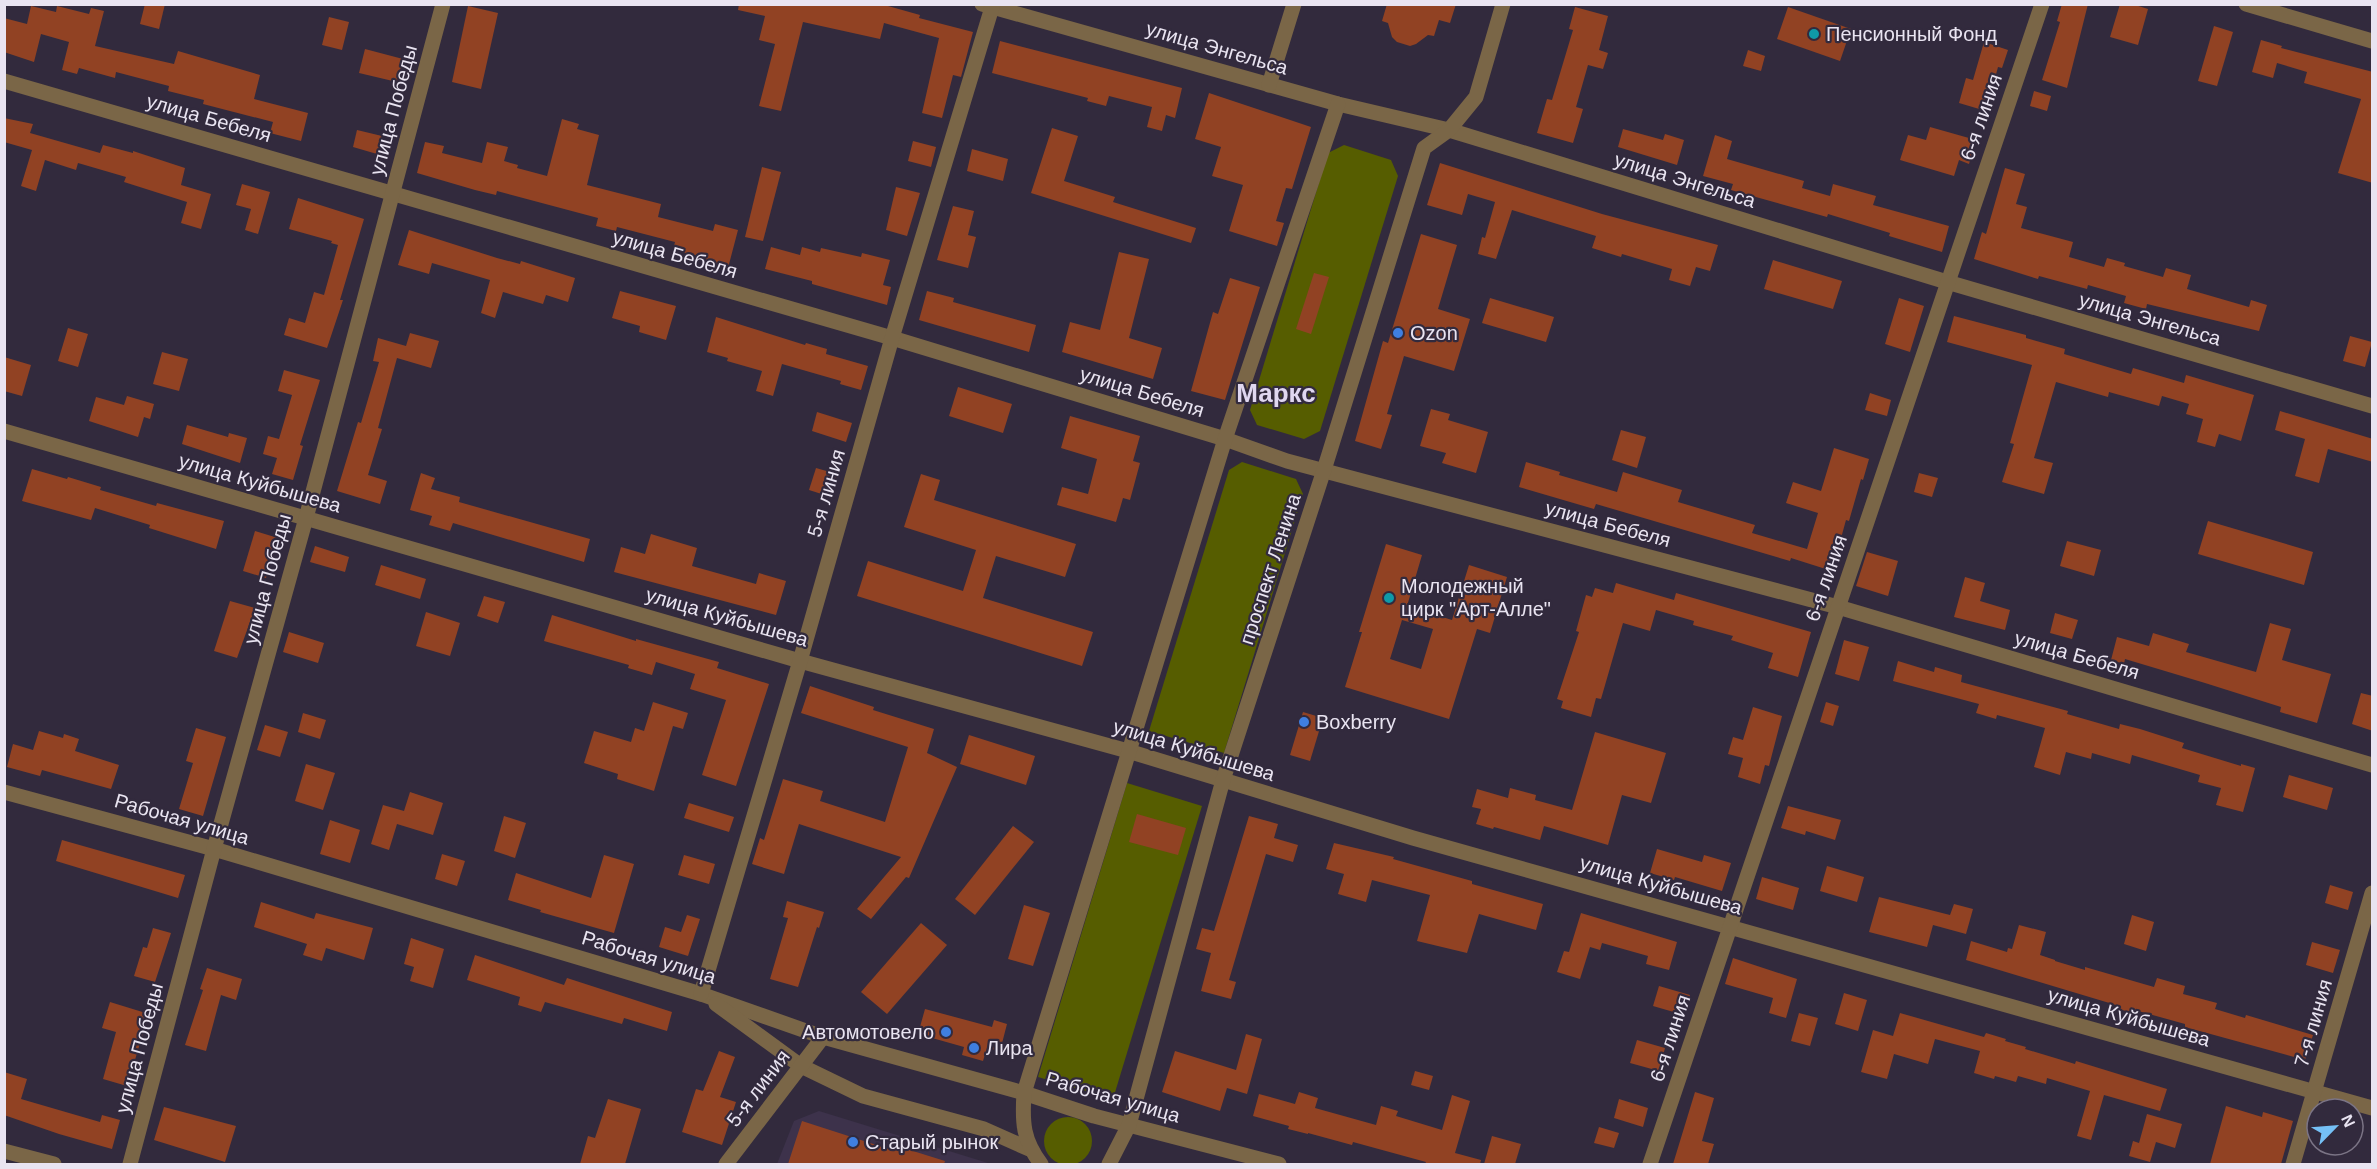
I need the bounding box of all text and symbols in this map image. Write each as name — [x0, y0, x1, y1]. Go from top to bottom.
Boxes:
street label: улица Энгельса — [1144, 17, 1291, 79]
place label: Пенсионный Фонд — [1826, 23, 1997, 45]
marker: Пенсионный Фонд — [1807, 27, 1821, 41]
street label: улица Победы — [365, 42, 421, 178]
street label: 6-я линия — [1956, 71, 2006, 163]
street label: улица Бебеля — [144, 90, 274, 146]
street label: улица Энгельса — [1612, 148, 1759, 212]
street label: улица Бебеля — [610, 226, 740, 282]
street label: улица Энгельса — [2077, 288, 2224, 350]
place label: Ozon — [1410, 322, 1458, 344]
marker: Ozon — [1391, 326, 1405, 340]
street label: улица Бебеля — [1077, 363, 1207, 421]
district label: Маркс — [1236, 378, 1316, 408]
street label: 5-я линия — [803, 447, 849, 539]
street label: улица Куйбышева — [176, 449, 345, 517]
street label: проспект Ленина — [1235, 490, 1305, 647]
street label: улица Бебеля — [1543, 497, 1673, 551]
street label: улица Победы — [239, 511, 295, 647]
street label: 6-я линия — [1801, 532, 1851, 624]
place label: Молодежный цирк "Арт-Алле" — [1401, 575, 1551, 620]
street label: улица Куйбышева — [643, 583, 812, 651]
marker: Молодежный цирк "Арт-Алле" — [1382, 591, 1396, 605]
street label: улица Бебеля — [2012, 627, 2142, 683]
place label: Boxberry — [1316, 711, 1396, 733]
street label: улица Куйбышева — [1111, 715, 1278, 785]
marker: Boxberry — [1297, 715, 1311, 729]
street label: Рабочая улица — [112, 789, 253, 849]
street label: улица Куйбышева — [1577, 851, 1746, 919]
street label: Рабочая улица — [579, 926, 719, 988]
street label: 7-я линия — [2290, 977, 2336, 1069]
street label: улица Победы — [111, 980, 167, 1116]
street label: улица Куйбышева — [2045, 983, 2214, 1051]
street label: 6-я линия — [1646, 992, 1694, 1084]
place label: Автомотовело — [802, 1021, 934, 1043]
marker: Автомотовело — [939, 1025, 953, 1039]
place label: Лира — [986, 1037, 1033, 1059]
marker: Лира — [967, 1041, 981, 1055]
street label: 5-я линия — [722, 1045, 794, 1131]
street label: Рабочая улица — [1043, 1067, 1184, 1127]
north arrow — [2305, 1097, 2365, 1157]
text: N — [2338, 1112, 2358, 1130]
place label: Старый рынок — [865, 1131, 998, 1153]
marker: Старый рынок — [846, 1135, 860, 1149]

